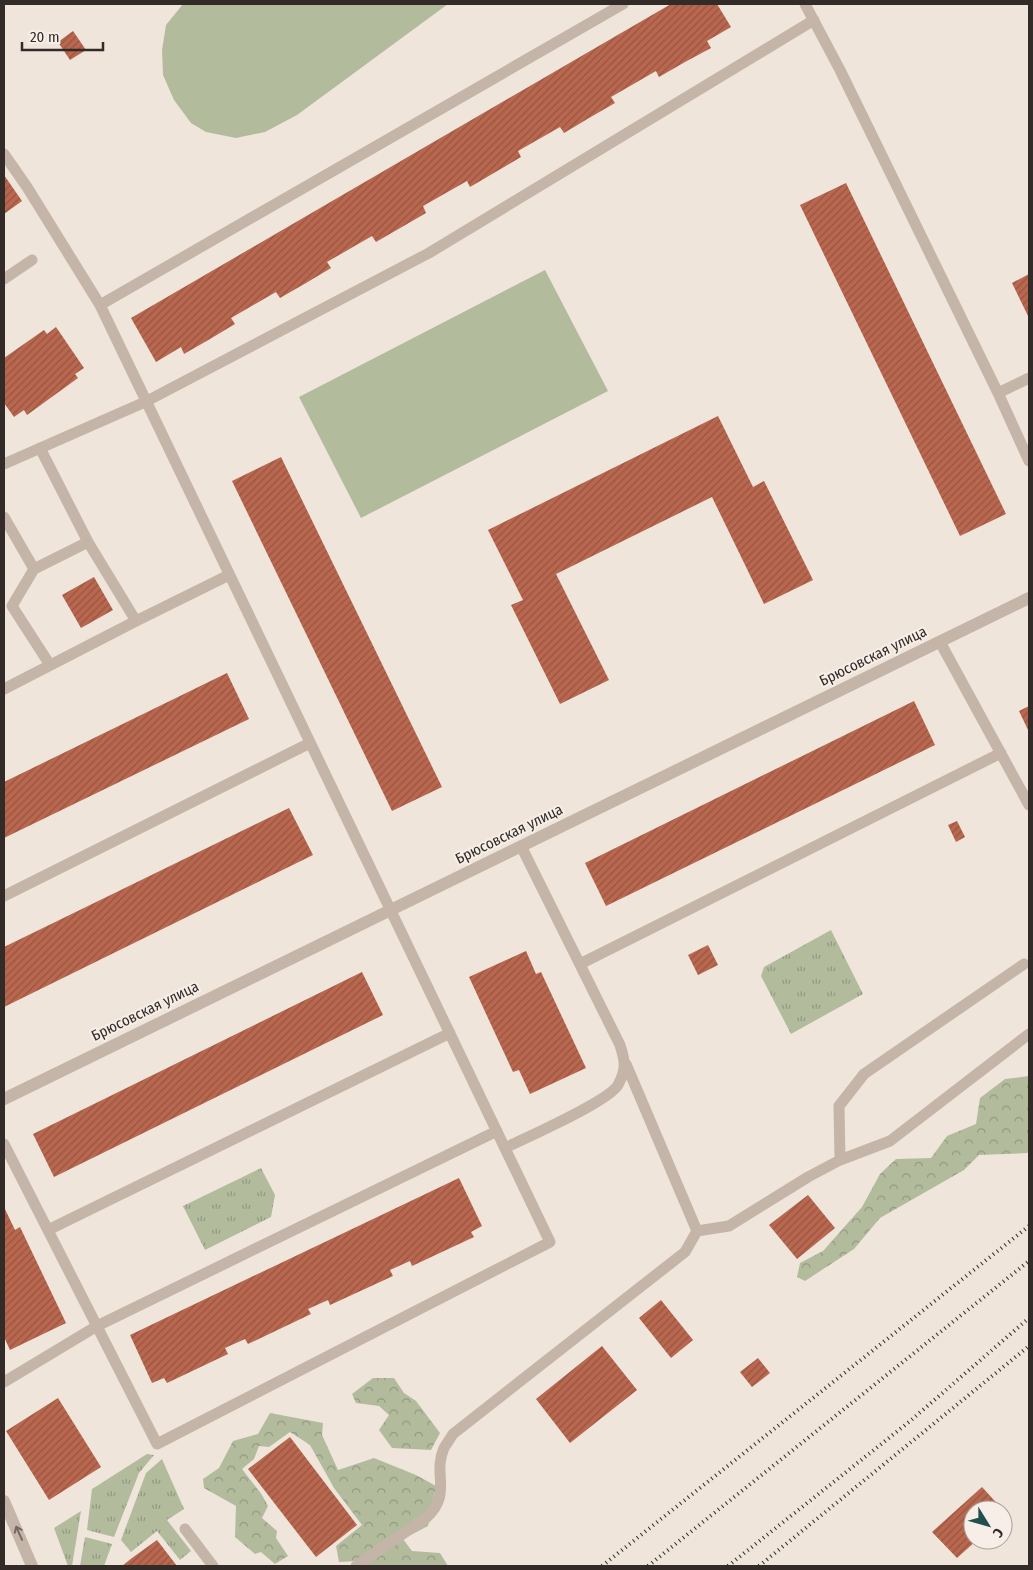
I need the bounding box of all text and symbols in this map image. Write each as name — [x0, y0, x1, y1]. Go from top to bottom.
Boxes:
scale bar — [22, 20, 104, 52]
text: 20 m — [30, 28, 60, 46]
street label: Брюсовская улица — [816, 622, 930, 690]
street label: Брюсовская улица — [452, 800, 566, 868]
street label: Брюсовская улица — [88, 977, 202, 1045]
north arrow — [963, 1500, 1013, 1550]
text: С — [989, 1524, 1007, 1541]
one-way arrow — [14, 1526, 24, 1541]

